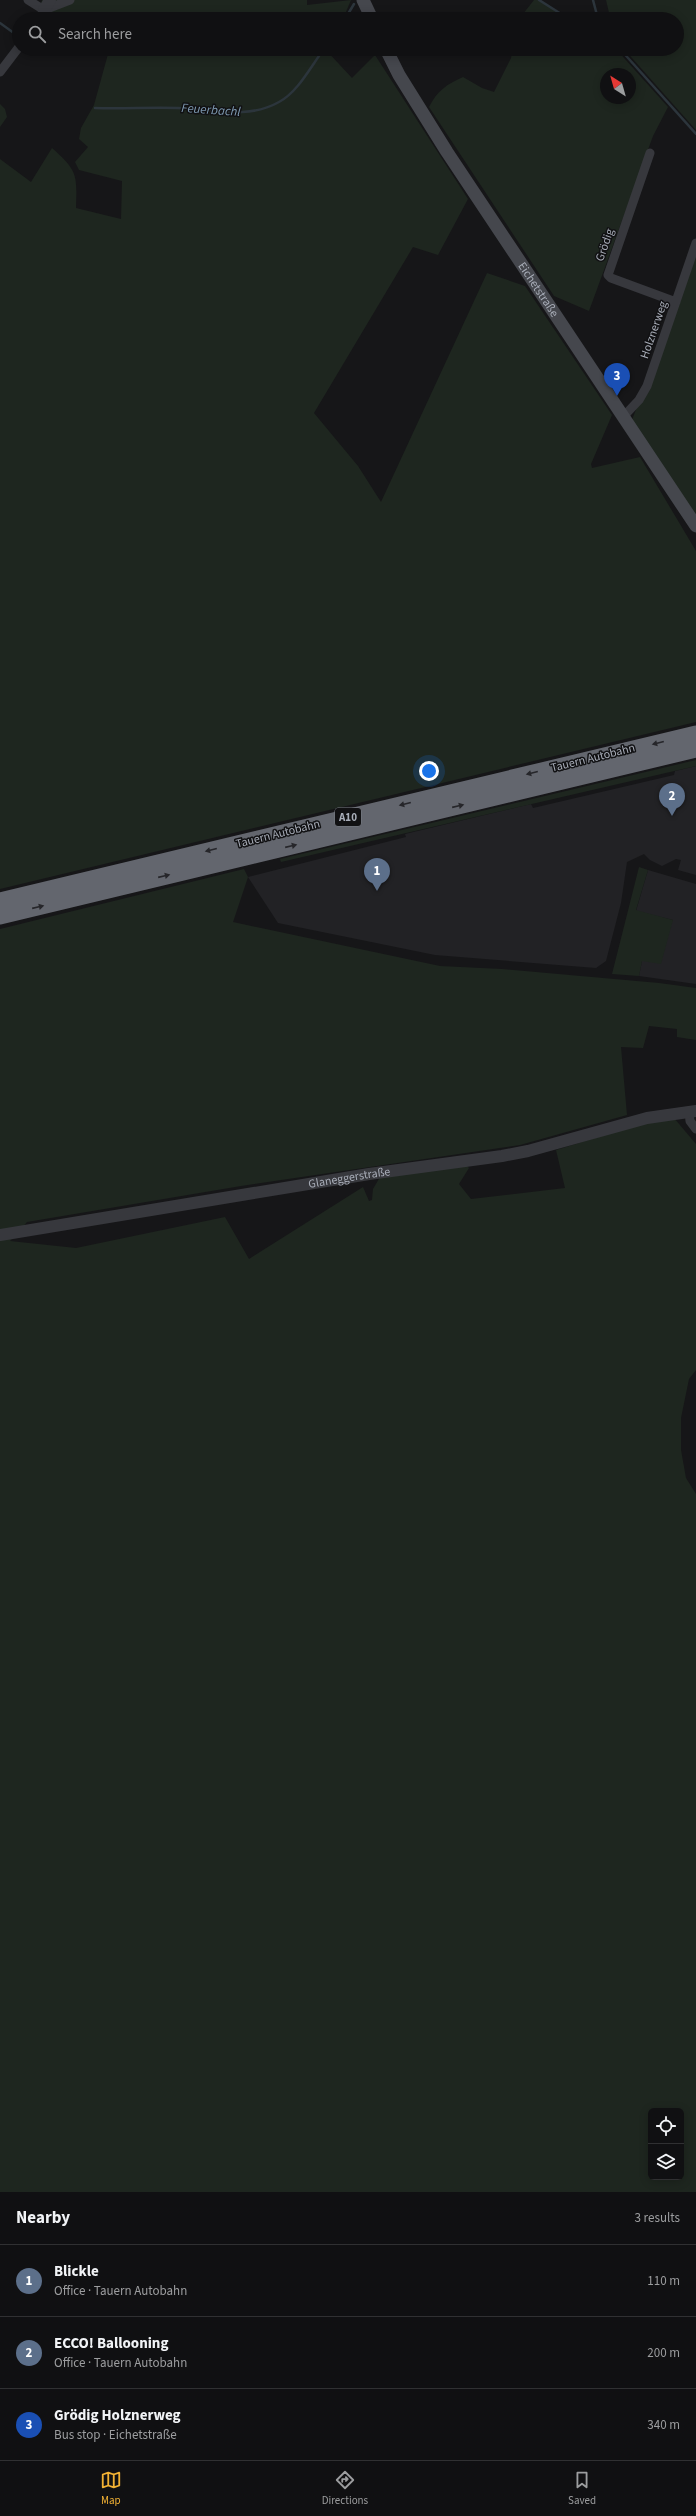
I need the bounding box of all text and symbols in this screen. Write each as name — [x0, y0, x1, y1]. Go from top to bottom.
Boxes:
search box — [12, 12, 684, 56]
icon: search — [26, 23, 48, 45]
text: Search here — [58, 24, 132, 45]
north arrow — [600, 68, 636, 104]
water label: Feuerbachl — [181, 99, 242, 121]
street label: Grödig — [591, 226, 619, 264]
street label: Eichetstraße — [514, 259, 563, 320]
street label: Holznerweg — [636, 299, 672, 361]
pin: 3 — [604, 363, 630, 396]
street label: Tauern Autobahn — [549, 739, 637, 777]
one-way arrow — [652, 740, 664, 746]
your location — [419, 761, 439, 781]
one-way arrow — [526, 771, 538, 777]
pin: 2 — [659, 783, 685, 816]
one-way arrow — [399, 801, 412, 807]
one-way arrow — [452, 803, 464, 809]
road number: A10 — [335, 808, 361, 826]
street label: Tauern Autobahn — [234, 815, 322, 853]
one-way arrow — [285, 843, 297, 849]
one-way arrow — [205, 848, 217, 854]
pin: 1 — [364, 858, 390, 891]
one-way arrow — [158, 873, 171, 879]
one-way arrow — [32, 903, 44, 909]
street label: Glaneggerstraße — [307, 1163, 391, 1192]
map controls — [648, 2108, 684, 2180]
button: locate — [648, 2108, 684, 2144]
button: layers — [648, 2144, 684, 2180]
text: Nearby — [16, 2206, 70, 2230]
text: 3 results — [635, 2209, 680, 2227]
text: Blickle — [54, 2261, 99, 2282]
text: 1 — [26, 2272, 32, 2290]
text: 110 m — [647, 2272, 680, 2290]
text: Office · Tauern Autobahn — [54, 2282, 187, 2300]
text: ECCO! Ballooning — [54, 2333, 168, 2354]
text: 2 — [26, 2344, 32, 2362]
text: 200 m — [647, 2344, 680, 2362]
text: Office · Tauern Autobahn — [54, 2354, 187, 2372]
text: Grödig Holznerweg — [54, 2405, 181, 2426]
text: 3 — [26, 2416, 32, 2434]
text: 340 m — [647, 2416, 680, 2434]
text: Bus stop · Eichetstraße — [54, 2426, 177, 2444]
tab: Map — [100, 2469, 122, 2508]
tab: Directions — [322, 2469, 368, 2508]
tab: Saved — [568, 2469, 596, 2508]

